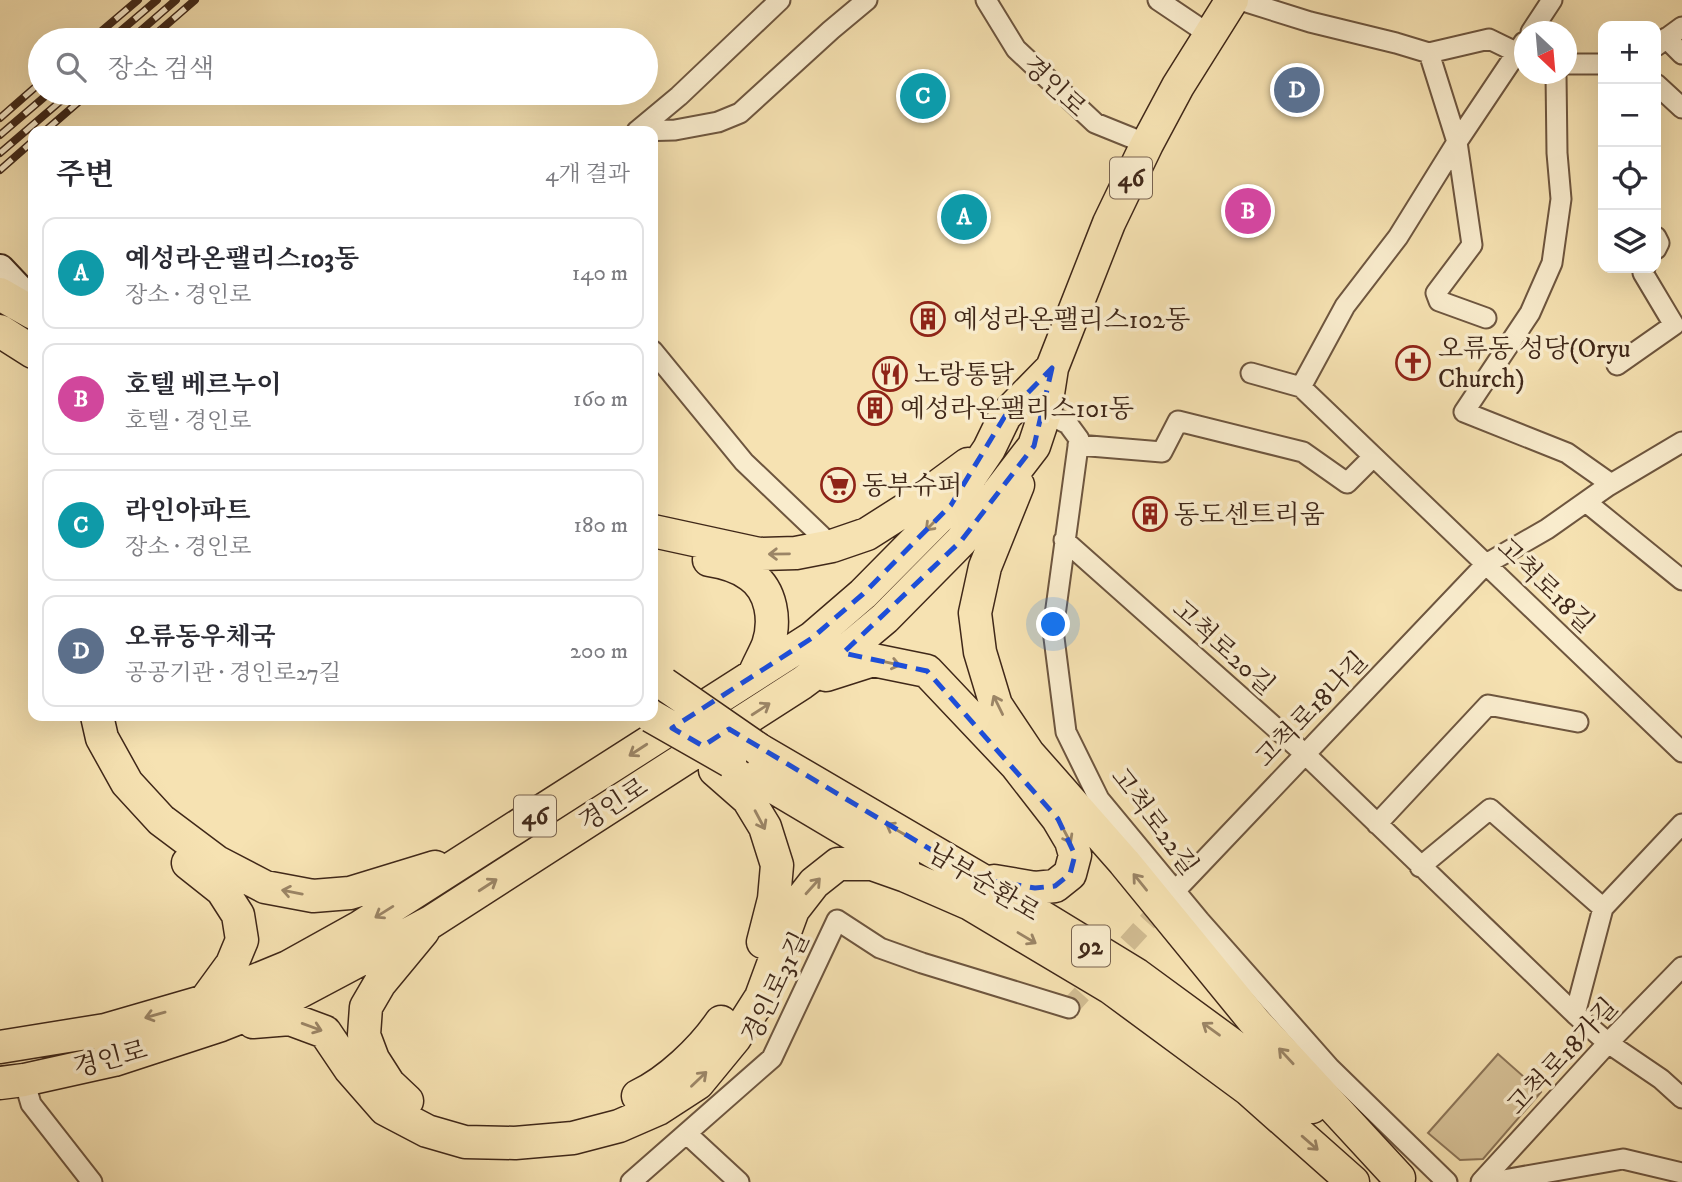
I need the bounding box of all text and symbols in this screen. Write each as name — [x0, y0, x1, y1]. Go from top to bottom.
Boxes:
north arrow — [1514, 21, 1577, 84]
map controls — [1598, 21, 1661, 273]
button: + — [1598, 21, 1661, 84]
search box — [28, 28, 658, 105]
icon: search — [52, 48, 90, 86]
street label: 경인로 — [1015, 49, 1093, 125]
text: 장소 검색 — [108, 53, 214, 86]
pin: D — [1274, 64, 1320, 116]
pin: C — [900, 70, 946, 122]
button: − — [1598, 84, 1661, 147]
button: locate — [1598, 147, 1661, 210]
text: 주변 — [56, 157, 114, 194]
road number: 46 — [1110, 158, 1152, 198]
text: 4개 결과 — [545, 160, 630, 189]
pin: B — [1225, 185, 1271, 237]
pin: A — [941, 191, 987, 243]
button: layers — [1598, 210, 1661, 273]
text: 예성라온팰리스103동 — [125, 243, 359, 276]
text: A — [74, 259, 88, 288]
text: 140 m — [572, 259, 628, 288]
text: 장소 · 경인로 — [125, 281, 252, 310]
building icon: 예성라온팰리스102동 — [909, 300, 947, 338]
place label: 예성라온팰리스102동 — [953, 304, 1190, 337]
place label: 오류동 성당(Oryu Church) — [1438, 333, 1631, 396]
church icon: 오류동 성당(Oryu Church) — [1394, 344, 1432, 382]
restaurant icon: 노랑통닭 — [871, 355, 909, 393]
place label: 노랑통닭 — [914, 359, 1014, 392]
text: 호텔 베르누이 — [125, 369, 281, 402]
text: B — [74, 385, 88, 414]
text: 160 m — [573, 385, 628, 414]
building icon: 예성라온팰리스101동 — [856, 389, 894, 427]
place label: 예성라온팰리스101동 — [900, 393, 1134, 426]
text: 호텔 · 경인로 — [125, 407, 252, 436]
supermarket icon: 동부슈퍼 — [819, 466, 857, 504]
place label: 동부슈퍼 — [862, 470, 962, 503]
text: 라인아파트 — [125, 495, 251, 528]
building icon: 동도센트리움 — [1131, 495, 1169, 533]
place label: 동도센트리움 — [1174, 499, 1325, 532]
text: C — [73, 511, 89, 540]
text: 180 m — [573, 511, 628, 540]
one-way arrow — [925, 514, 942, 531]
street label: 고척로18길 — [1489, 531, 1601, 641]
text: 장소 · 경인로 — [125, 533, 252, 562]
one-way arrow — [768, 547, 791, 561]
street label: 고척로20길 — [1165, 593, 1281, 703]
your location — [1036, 607, 1070, 641]
text: 오류동우체국 — [125, 621, 276, 654]
text: D — [72, 637, 90, 666]
text: 200 m — [570, 637, 628, 666]
street label: 고척로18나길 — [1249, 645, 1375, 775]
one-way arrow — [878, 657, 901, 671]
text: 공공기관 · 경인로27길 — [125, 659, 341, 688]
one-way arrow — [990, 696, 1004, 716]
one-way arrow — [751, 701, 771, 715]
one-way arrow — [628, 743, 648, 757]
street label: 고척로22길 — [1103, 762, 1205, 882]
street label: 경인로 — [573, 771, 654, 840]
road number: 46 — [514, 796, 556, 836]
one-way arrow — [754, 809, 767, 830]
one-way arrow — [886, 822, 906, 836]
one-way arrow — [1060, 823, 1074, 844]
street label: 남부순환로 — [921, 837, 1046, 930]
one-way arrow — [1133, 873, 1148, 891]
one-way arrow — [805, 877, 821, 895]
one-way arrow — [478, 878, 497, 892]
one-way arrow — [281, 885, 304, 899]
one-way arrow — [375, 906, 395, 920]
road number: 92 — [1072, 926, 1110, 966]
street label: 경인로31길 — [735, 927, 817, 1049]
one-way arrow — [1017, 931, 1037, 945]
street label: 고척로18가길 — [1501, 992, 1626, 1122]
one-way arrow — [145, 1010, 167, 1023]
one-way arrow — [300, 1022, 322, 1034]
one-way arrow — [1202, 1022, 1221, 1037]
street label: 경인로 — [70, 1034, 151, 1085]
one-way arrow — [1278, 1048, 1295, 1065]
one-way arrow — [690, 1071, 707, 1088]
one-way arrow — [1300, 1135, 1318, 1151]

